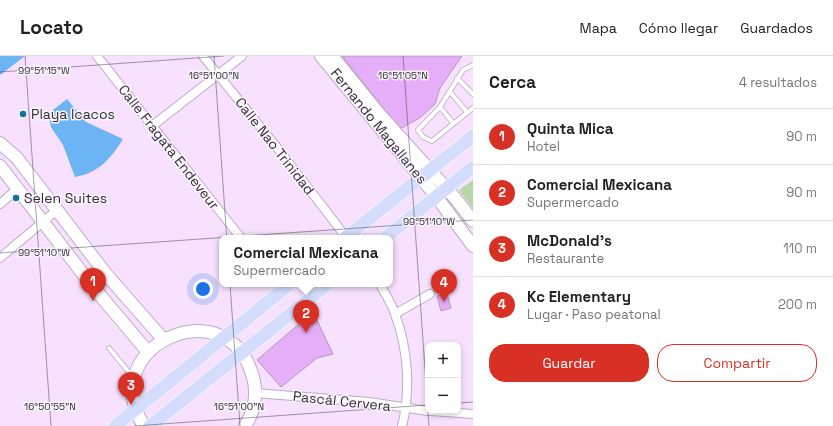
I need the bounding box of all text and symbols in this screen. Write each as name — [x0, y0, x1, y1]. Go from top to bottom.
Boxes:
text: Locato — [20, 15, 83, 40]
text: Mapa — [580, 19, 617, 37]
text: Cómo llegar — [639, 19, 718, 37]
text: Guardados — [740, 19, 813, 37]
text: 99°51'15"W — [18, 64, 70, 77]
street label: Fernando Magallanes — [327, 65, 431, 187]
text: 16°51'00"N — [189, 69, 239, 82]
text: 16°51'05"N — [378, 69, 428, 82]
text: Cerca — [489, 71, 536, 93]
text: 4 resultados — [739, 74, 817, 91]
street label: Calle Fragata Endeveur — [115, 81, 223, 213]
street label: Calle Nao Trinidad — [231, 94, 319, 198]
place label: Playa Icacos — [31, 105, 115, 123]
marker: Playa Icacos — [18, 109, 28, 119]
text: Quinta Mica — [527, 119, 613, 138]
text: 1 — [499, 128, 505, 145]
text: 90 m — [786, 128, 817, 145]
text: Hotel — [527, 138, 560, 155]
text: Comercial Mexicana — [527, 175, 672, 194]
text: 2 — [498, 184, 506, 201]
text: 90 m — [786, 184, 817, 201]
place label: Selen Suites — [24, 189, 107, 207]
marker: Selen Suites — [11, 193, 21, 203]
text: Supermercado — [527, 194, 619, 211]
text: 99°51'10"W — [403, 215, 455, 228]
text: McDonald's — [527, 231, 612, 250]
popup — [219, 235, 393, 287]
text: 3 — [498, 240, 506, 257]
text: 110 m — [783, 240, 817, 257]
text: Comercial Mexicana — [234, 243, 378, 262]
text: 99°51'10"W — [18, 246, 70, 259]
text: Restaurante — [527, 250, 604, 267]
text: Supermercado — [234, 262, 325, 279]
pin: 1 — [80, 268, 106, 301]
pin: 4 — [431, 269, 457, 302]
your location — [193, 279, 213, 299]
text: Kc Elementary — [527, 287, 631, 306]
text: 4 — [498, 296, 506, 313]
text: 200 m — [778, 296, 817, 313]
pin: 2 — [293, 300, 319, 333]
text: Lugar · Paso peatonal — [527, 306, 661, 323]
map controls — [425, 342, 461, 414]
button: + — [425, 342, 461, 378]
button: Guardar — [489, 344, 649, 382]
button: Compartir — [657, 344, 817, 382]
pin: 3 — [118, 372, 144, 405]
button: − — [425, 378, 461, 414]
street label: Pascál Cervera — [292, 387, 392, 415]
text: 16°50'55"N — [24, 400, 76, 413]
text: 16°51'00"N — [214, 400, 264, 413]

